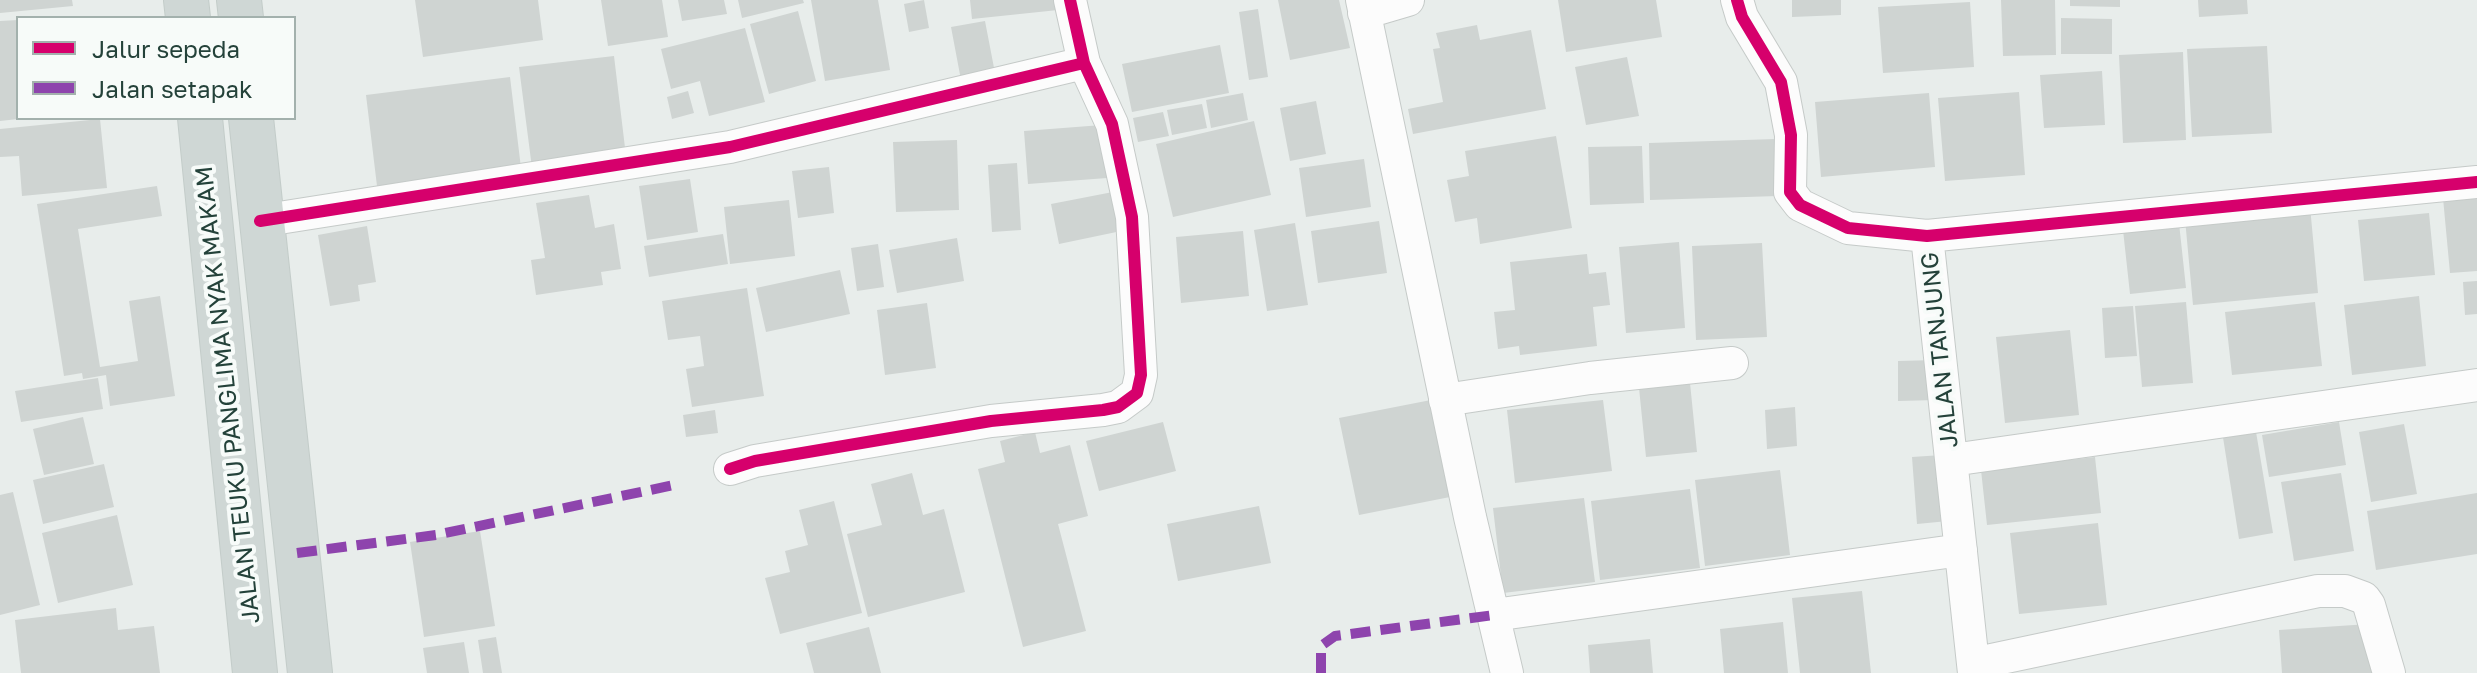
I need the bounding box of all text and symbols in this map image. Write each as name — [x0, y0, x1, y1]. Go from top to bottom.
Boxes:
legend — [16, 16, 296, 120]
text: Jalur sepeda — [92, 34, 240, 63]
text: Jalan setapak — [92, 74, 253, 103]
street label: JALAN TEUKU PANGLIMA NYAK MAKAM — [190, 165, 266, 625]
street label: JALAN TANJUNG — [1915, 251, 1965, 449]

